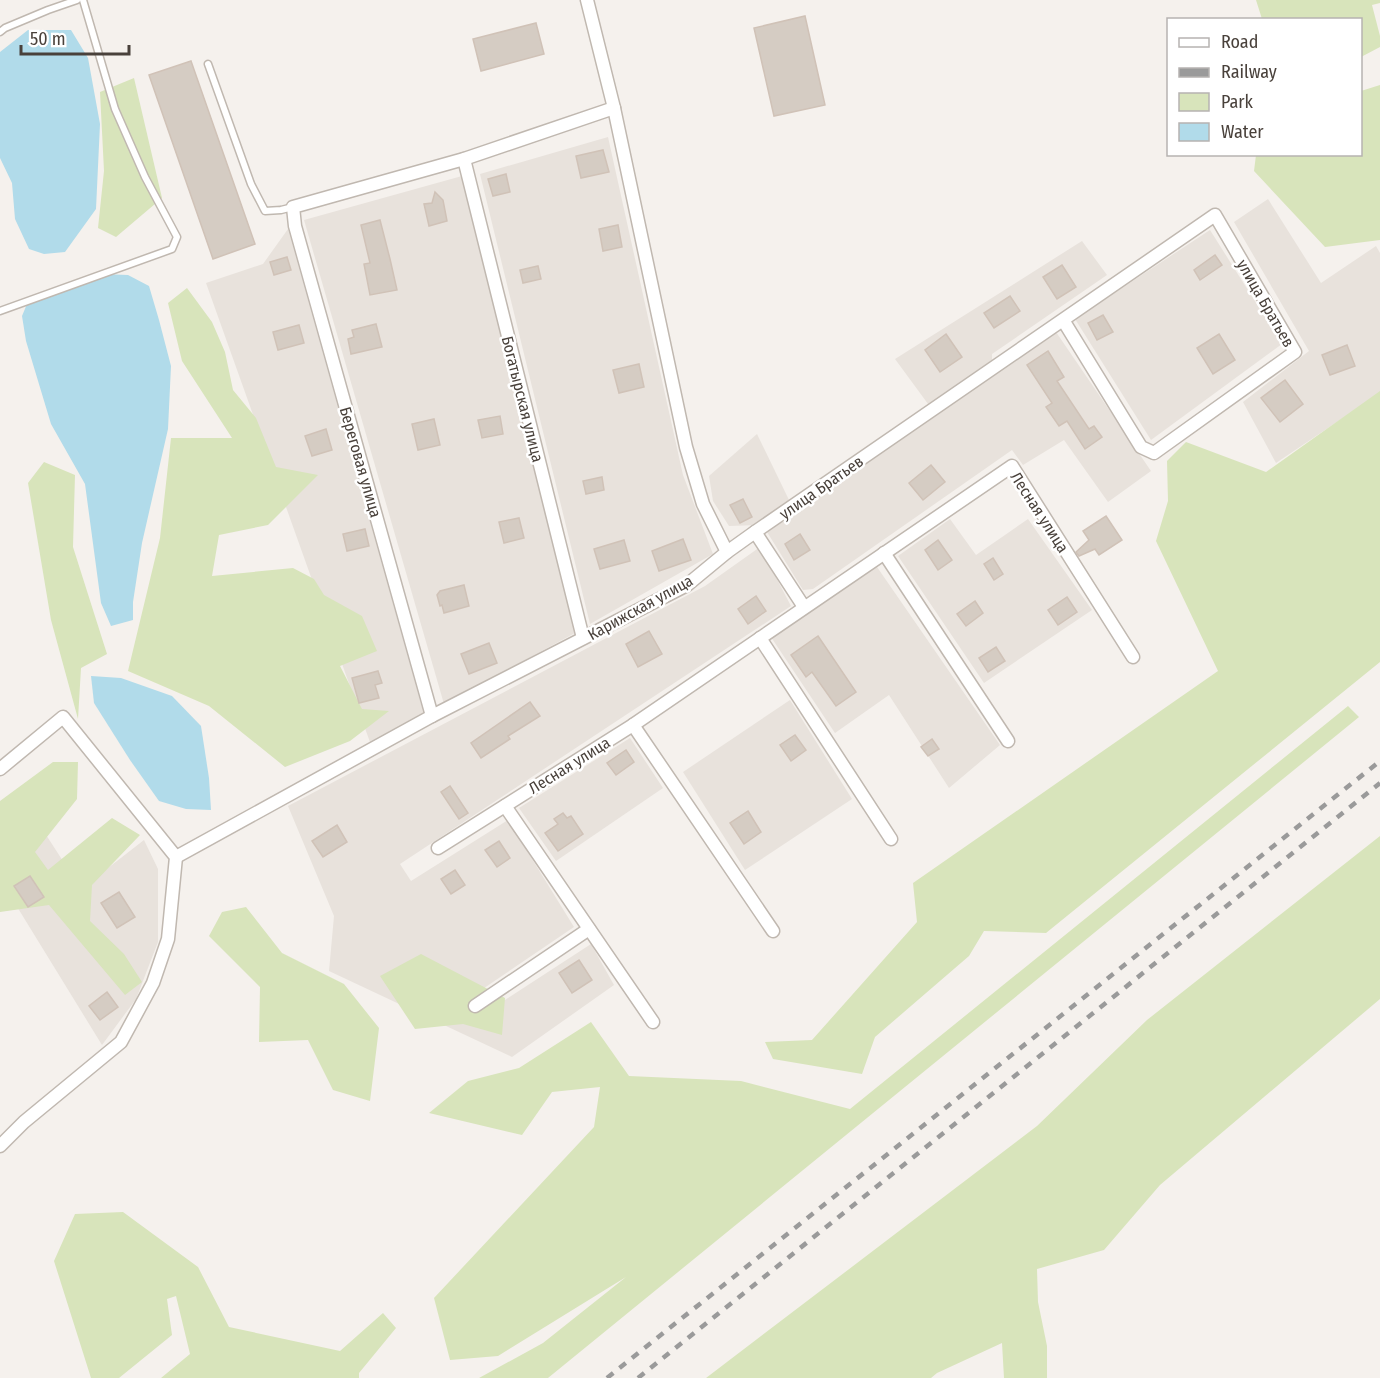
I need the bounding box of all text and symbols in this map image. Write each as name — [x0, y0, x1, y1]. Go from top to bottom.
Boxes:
scale bar — [21, 18, 129, 56]
legend — [1167, 18, 1362, 156]
text: 50 m — [30, 28, 66, 50]
text: Road — [1221, 31, 1258, 53]
text: Railway — [1221, 61, 1277, 83]
text: Park — [1221, 91, 1254, 113]
text: Water — [1221, 121, 1264, 143]
street label: улица Братьев — [1233, 256, 1298, 350]
street label: Богатырская улица — [498, 334, 547, 464]
street label: Береговая улица — [336, 405, 385, 520]
street label: улица Братьев — [776, 452, 867, 523]
street label: Лесная улица — [1006, 468, 1073, 556]
street label: Карижская улица — [584, 571, 696, 644]
street label: Лесная улица — [525, 733, 614, 798]

